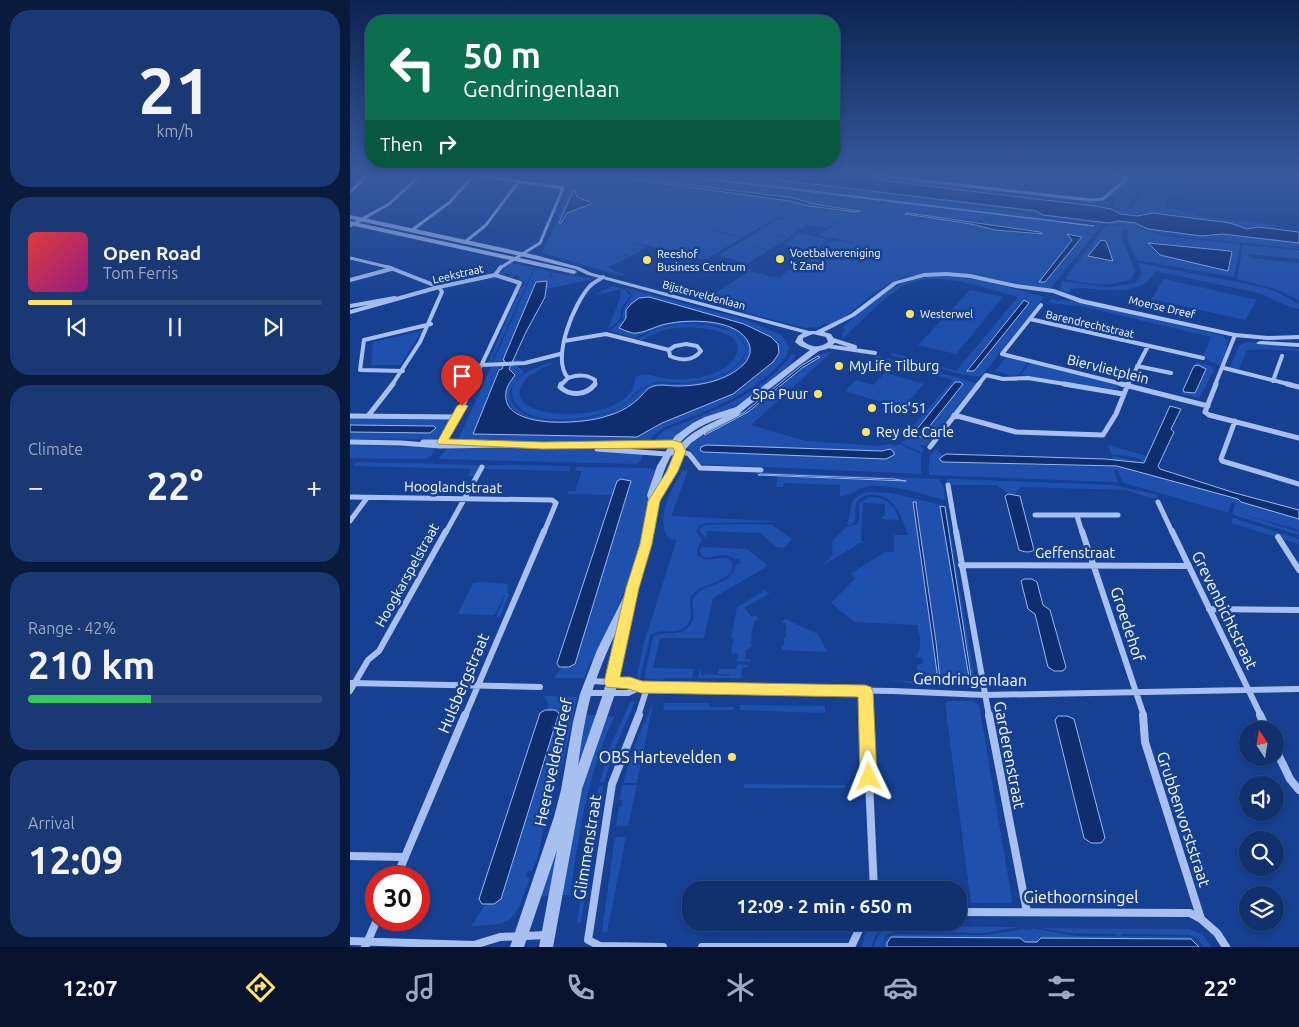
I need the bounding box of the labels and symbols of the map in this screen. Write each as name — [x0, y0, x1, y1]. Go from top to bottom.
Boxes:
place label: Voetbalvereniging 't Zand — [790, 247, 881, 272]
place label: Reeshof Business Centrum — [657, 248, 745, 273]
marker: Voetbalvereniging 't Zand — [774, 253, 786, 265]
marker: Reeshof Business Centrum — [641, 254, 653, 266]
street label: Leekstraat — [431, 262, 485, 286]
street label: Bijsterveldenlaan — [661, 278, 747, 312]
street label: Moerse Dreef — [1128, 294, 1197, 321]
marker: Westerwel — [904, 308, 916, 320]
place label: Westerwel — [920, 308, 973, 320]
street label: Barendrechtstraat — [1045, 308, 1136, 340]
street label: Biervlietplein — [1065, 351, 1151, 387]
pin — [441, 355, 483, 406]
place label: MyLife Tilburg — [849, 358, 939, 374]
marker: MyLife Tilburg — [833, 360, 845, 372]
place label: Spa Puur — [752, 386, 809, 402]
marker: Spa Puur — [812, 388, 824, 400]
place label: Tios'51 — [882, 400, 927, 416]
marker: Tios'51 — [866, 402, 878, 414]
place label: Rey de Carle — [876, 424, 954, 440]
marker: Rey de Carle — [860, 426, 872, 438]
street label: Hooglandstraat — [404, 478, 503, 496]
street label: Hoogkarspelstraat — [372, 520, 442, 630]
street label: Geffenstraat — [1035, 545, 1116, 561]
street label: Grevenbichtstraat — [1189, 548, 1262, 673]
street label: Groedehof — [1107, 584, 1149, 665]
street label: Hulsbergstraat — [434, 630, 492, 736]
street label: Gendringenlaan — [913, 669, 1027, 689]
street label: Heereveldendreef — [531, 695, 576, 828]
street label: Garderenstraat — [991, 700, 1029, 811]
north arrow — [1239, 721, 1284, 766]
place label: OBS Hartevelden — [599, 748, 722, 766]
street label: Grubbenvorststraat — [1154, 749, 1215, 889]
position arrow — [842, 750, 894, 802]
marker: OBS Hartevelden — [726, 751, 738, 763]
street label: Glimmenstraat — [570, 792, 604, 901]
speed limit sign: 30 — [365, 866, 430, 931]
street label: Giethoornsingel — [1024, 888, 1138, 906]

